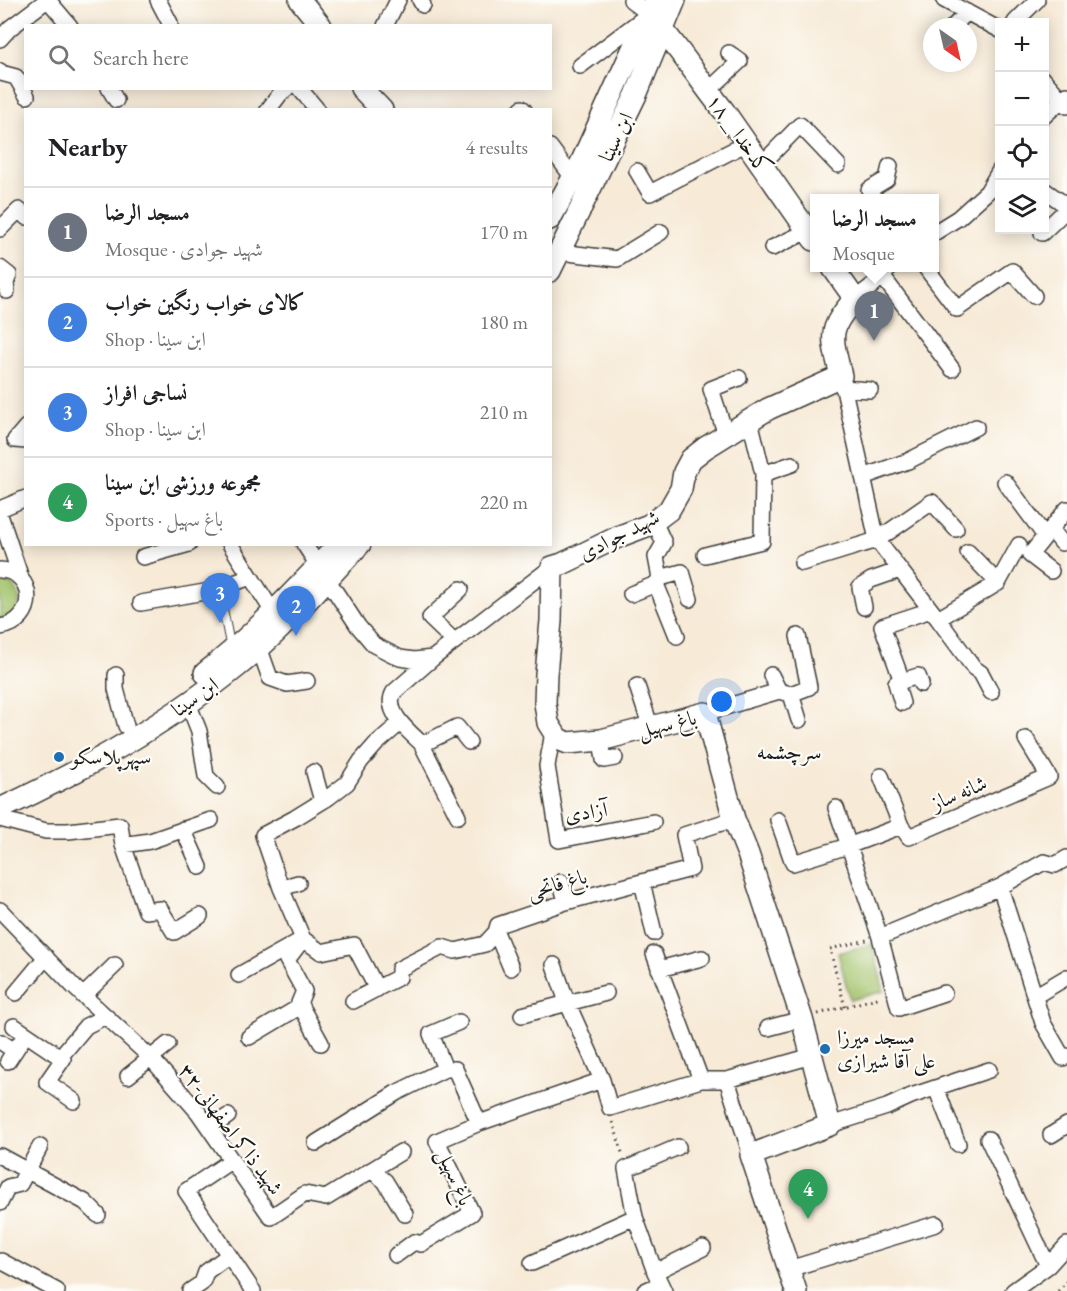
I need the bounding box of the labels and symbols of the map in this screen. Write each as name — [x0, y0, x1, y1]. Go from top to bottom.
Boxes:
north arrow — [923, 18, 977, 72]
street label: ۱۸ _ کدخدا — [701, 88, 778, 179]
street label: ابن سینا — [592, 108, 639, 166]
pin: 1 — [854, 292, 894, 341]
street label: شهید جوادی — [574, 503, 664, 567]
pin: 3 — [200, 574, 240, 623]
pin: 2 — [276, 586, 316, 636]
street label: ابن سینا — [166, 671, 224, 722]
your location — [707, 687, 736, 716]
street label: باغ سهیل — [635, 703, 700, 749]
district label: سرچشمه — [756, 737, 822, 766]
place label: سپهرپلاسکو — [69, 743, 152, 772]
marker: سپهرپلاسکو — [52, 750, 66, 764]
street label: شانه ساز — [925, 769, 991, 817]
street label: آزادی — [563, 795, 612, 828]
street label: باغ فاتحی — [524, 862, 591, 910]
place label: مسجد میرزا علی آقا شیرازی — [837, 1023, 936, 1077]
marker: مسجد میرزا علی آقا شیرازی — [818, 1042, 832, 1056]
street label: ۳۲-شهید ذاکر اصفهانی — [172, 1058, 290, 1200]
street label: باغ سهیل — [426, 1144, 480, 1212]
pin: 4 — [788, 1170, 828, 1219]

